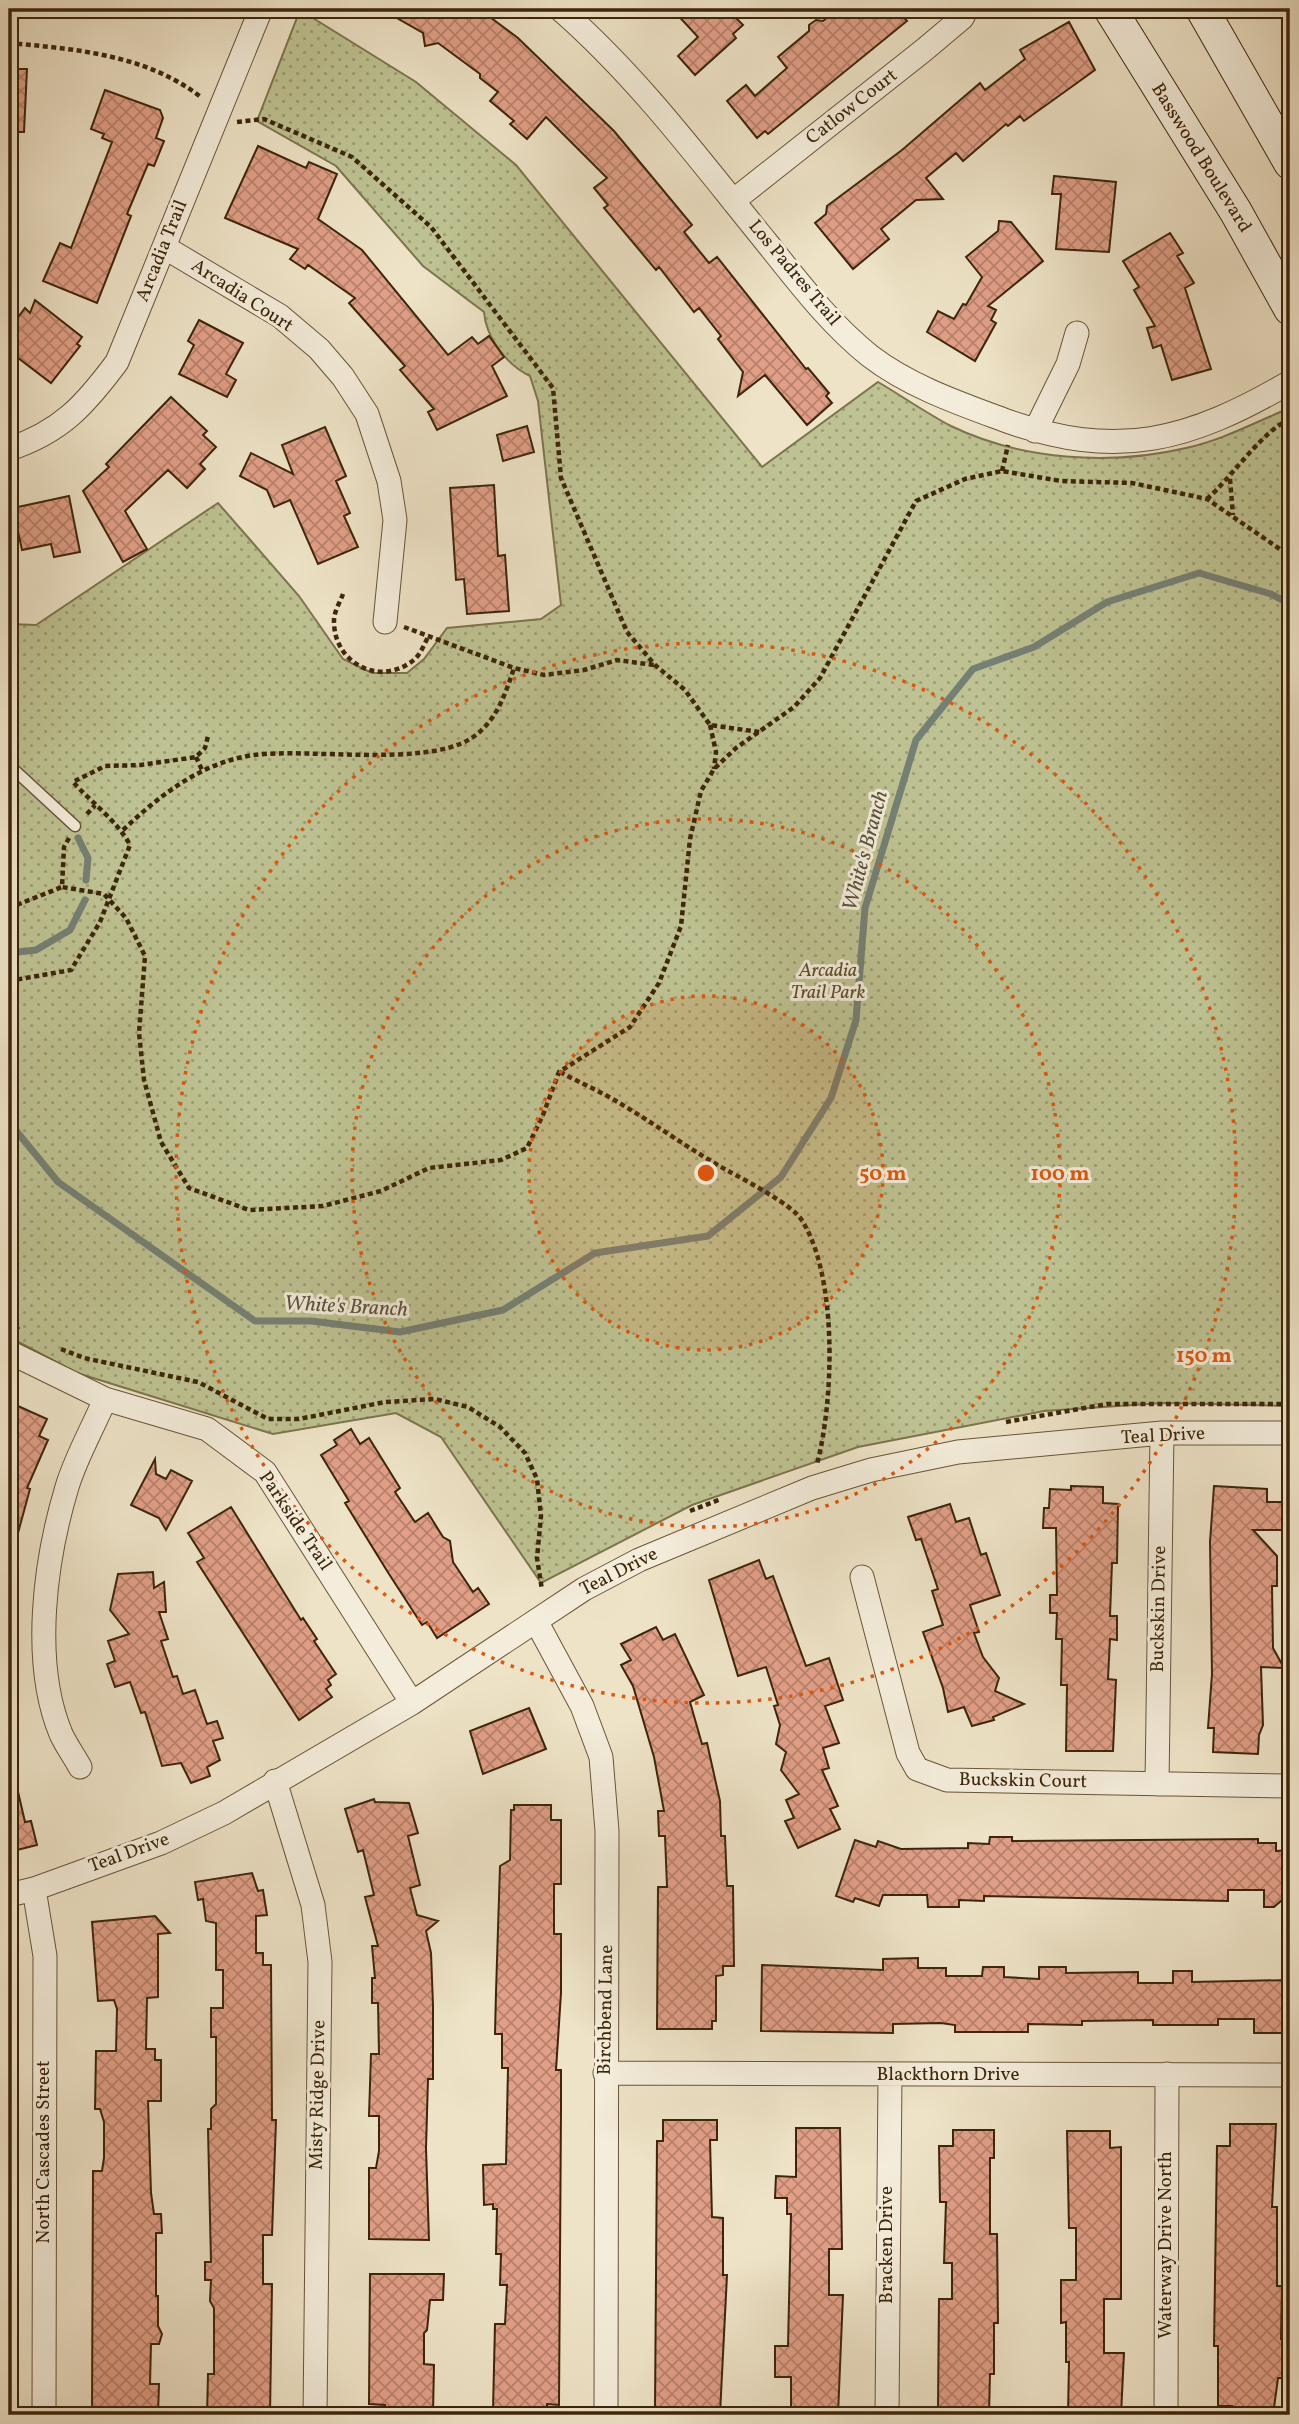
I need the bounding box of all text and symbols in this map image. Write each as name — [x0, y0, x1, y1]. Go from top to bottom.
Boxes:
street label: Catlow Court — [801, 63, 903, 151]
street label: Basswood Boulevard — [1144, 78, 1258, 238]
street label: Arcadia Trail — [130, 196, 194, 306]
street label: Los Padres Trail — [742, 214, 846, 332]
street label: Arcadia Court — [186, 253, 298, 339]
water label: White's Branch — [836, 788, 896, 914]
park label: Arcadia Trail Park — [791, 958, 866, 1006]
text: 50 m — [859, 1160, 907, 1189]
text: 100 m — [1030, 1160, 1090, 1189]
centre of rings — [694, 1161, 718, 1185]
water label: White's Branch — [284, 1289, 408, 1325]
text: 150 m — [1176, 1342, 1232, 1371]
street label: Teal Drive — [1120, 1421, 1206, 1451]
street label: Parkside Trail — [252, 1466, 338, 1576]
street label: Teal Drive — [576, 1541, 662, 1603]
street label: Buckskin Drive — [1145, 1545, 1173, 1673]
street label: Buckskin Court — [959, 1767, 1088, 1795]
street label: Teal Drive — [85, 1826, 173, 1880]
street label: Birchbend Lane — [592, 1944, 620, 2076]
street label: Misty Ridge Drive — [304, 2020, 332, 2170]
street label: North Cascades Street — [31, 2060, 57, 2244]
street label: Blackthorn Drive — [877, 2062, 1019, 2088]
street label: Waterway Drive North — [1153, 2151, 1179, 2339]
street label: Bracken Drive — [874, 2186, 900, 2304]

